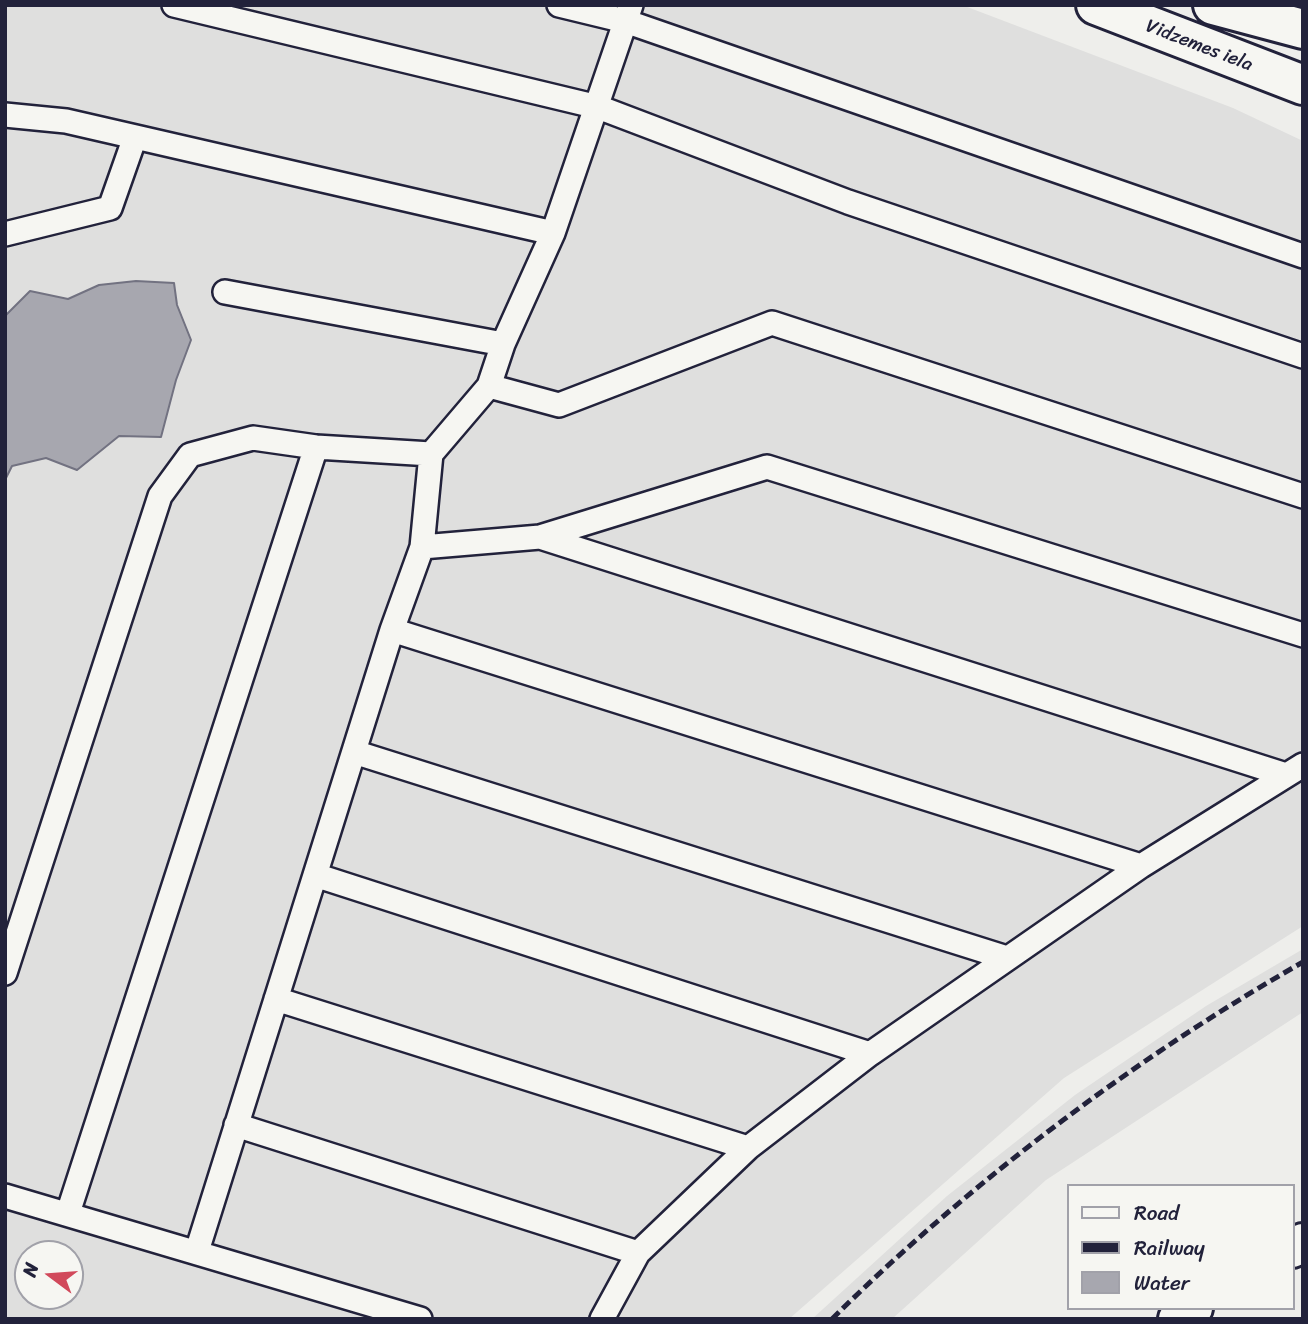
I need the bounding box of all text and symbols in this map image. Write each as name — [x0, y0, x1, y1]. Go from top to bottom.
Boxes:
street label: Vidzemes iela — [1142, 15, 1256, 77]
legend — [1066, 1184, 1294, 1310]
text: Road — [1134, 1194, 1179, 1232]
text: Railway — [1134, 1229, 1205, 1267]
north arrow — [14, 1240, 84, 1310]
text: N — [13, 1259, 48, 1281]
text: Water — [1134, 1264, 1189, 1302]

